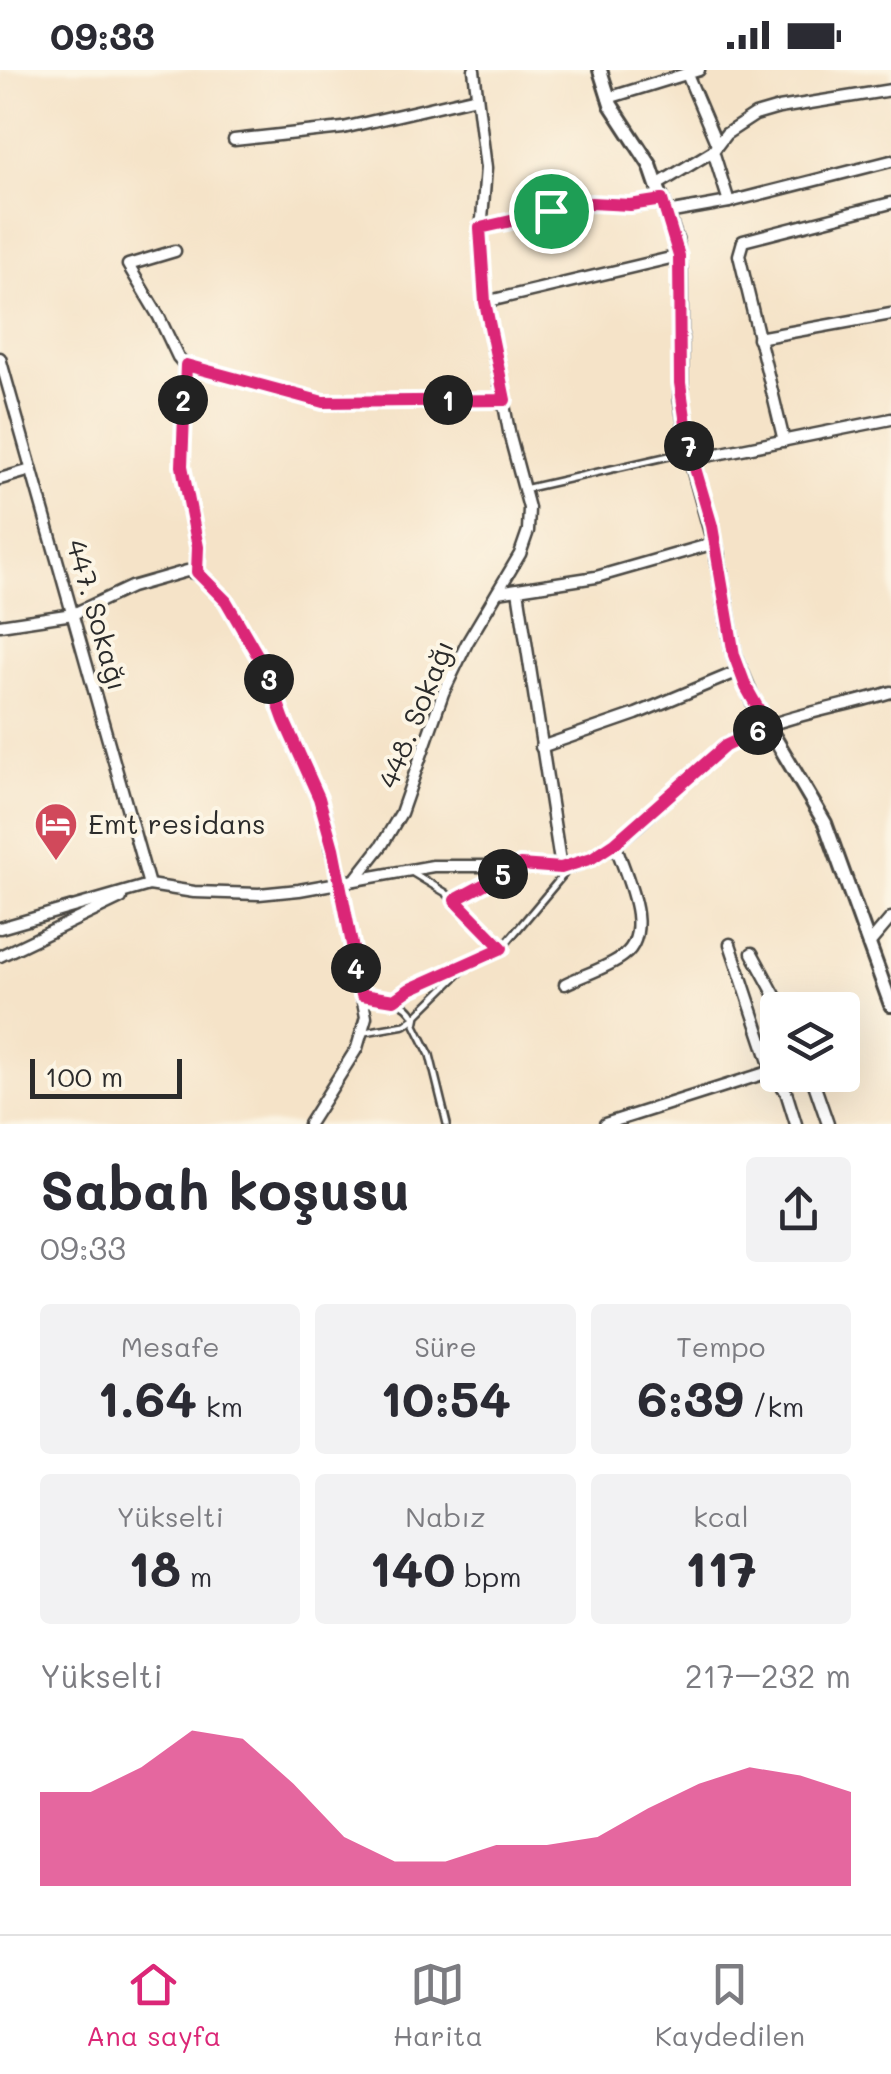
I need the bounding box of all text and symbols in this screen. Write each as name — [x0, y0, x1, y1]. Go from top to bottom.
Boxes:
text: 09:33 — [50, 10, 155, 60]
pin — [509, 169, 594, 254]
icon: arrive — [524, 184, 579, 239]
pin: 2 — [158, 375, 208, 425]
pin: 1 — [423, 375, 473, 425]
text: 2 — [175, 382, 191, 418]
text: 1 — [442, 382, 454, 418]
pin: 7 — [664, 421, 714, 471]
text: 7 — [681, 428, 697, 464]
street label: 447. Sokağı — [59, 535, 137, 694]
street label: 448. Sokağı — [369, 634, 461, 793]
pin: 3 — [244, 654, 294, 704]
text: 3 — [261, 661, 277, 697]
pin: 6 — [733, 705, 783, 755]
text: 6 — [750, 712, 766, 748]
hotel icon: Emt residans — [33, 801, 79, 862]
place label: Emt residans — [88, 805, 266, 841]
pin: 5 — [478, 849, 528, 899]
text: 5 — [495, 856, 511, 892]
pin: 4 — [331, 943, 381, 993]
text: 4 — [347, 950, 365, 986]
map controls — [760, 992, 860, 1092]
button: layers — [760, 992, 860, 1092]
scale bar — [30, 1054, 182, 1098]
text: 100 m — [45, 1058, 123, 1094]
text: Sabah koşusu — [40, 1152, 410, 1224]
button: share — [746, 1157, 851, 1262]
text: 09:33 — [40, 1226, 126, 1268]
text: Mesafe — [121, 1328, 220, 1364]
text: Süre — [414, 1328, 477, 1364]
text: Tempo — [676, 1328, 765, 1364]
text: 1.64 — [97, 1364, 197, 1430]
text: 10:54 — [380, 1364, 511, 1430]
text: 6:39 — [637, 1364, 743, 1430]
text: km — [197, 1388, 243, 1424]
text: /km — [743, 1388, 804, 1424]
text: Yükselti — [116, 1498, 224, 1534]
text: Nabız — [405, 1498, 486, 1534]
text: kcal — [693, 1498, 749, 1534]
text: 18 — [128, 1534, 181, 1600]
text: 140 — [369, 1534, 455, 1600]
text: 117 — [685, 1534, 757, 1600]
text: m — [181, 1558, 212, 1594]
text: bpm — [455, 1558, 522, 1594]
text: Yükselti — [40, 1654, 163, 1696]
text: 217–232 m — [685, 1654, 851, 1696]
tab: Ana sayfa — [86, 1957, 221, 2053]
tab: Harita — [393, 1957, 483, 2053]
tab: Kaydedilen — [655, 1957, 805, 2053]

